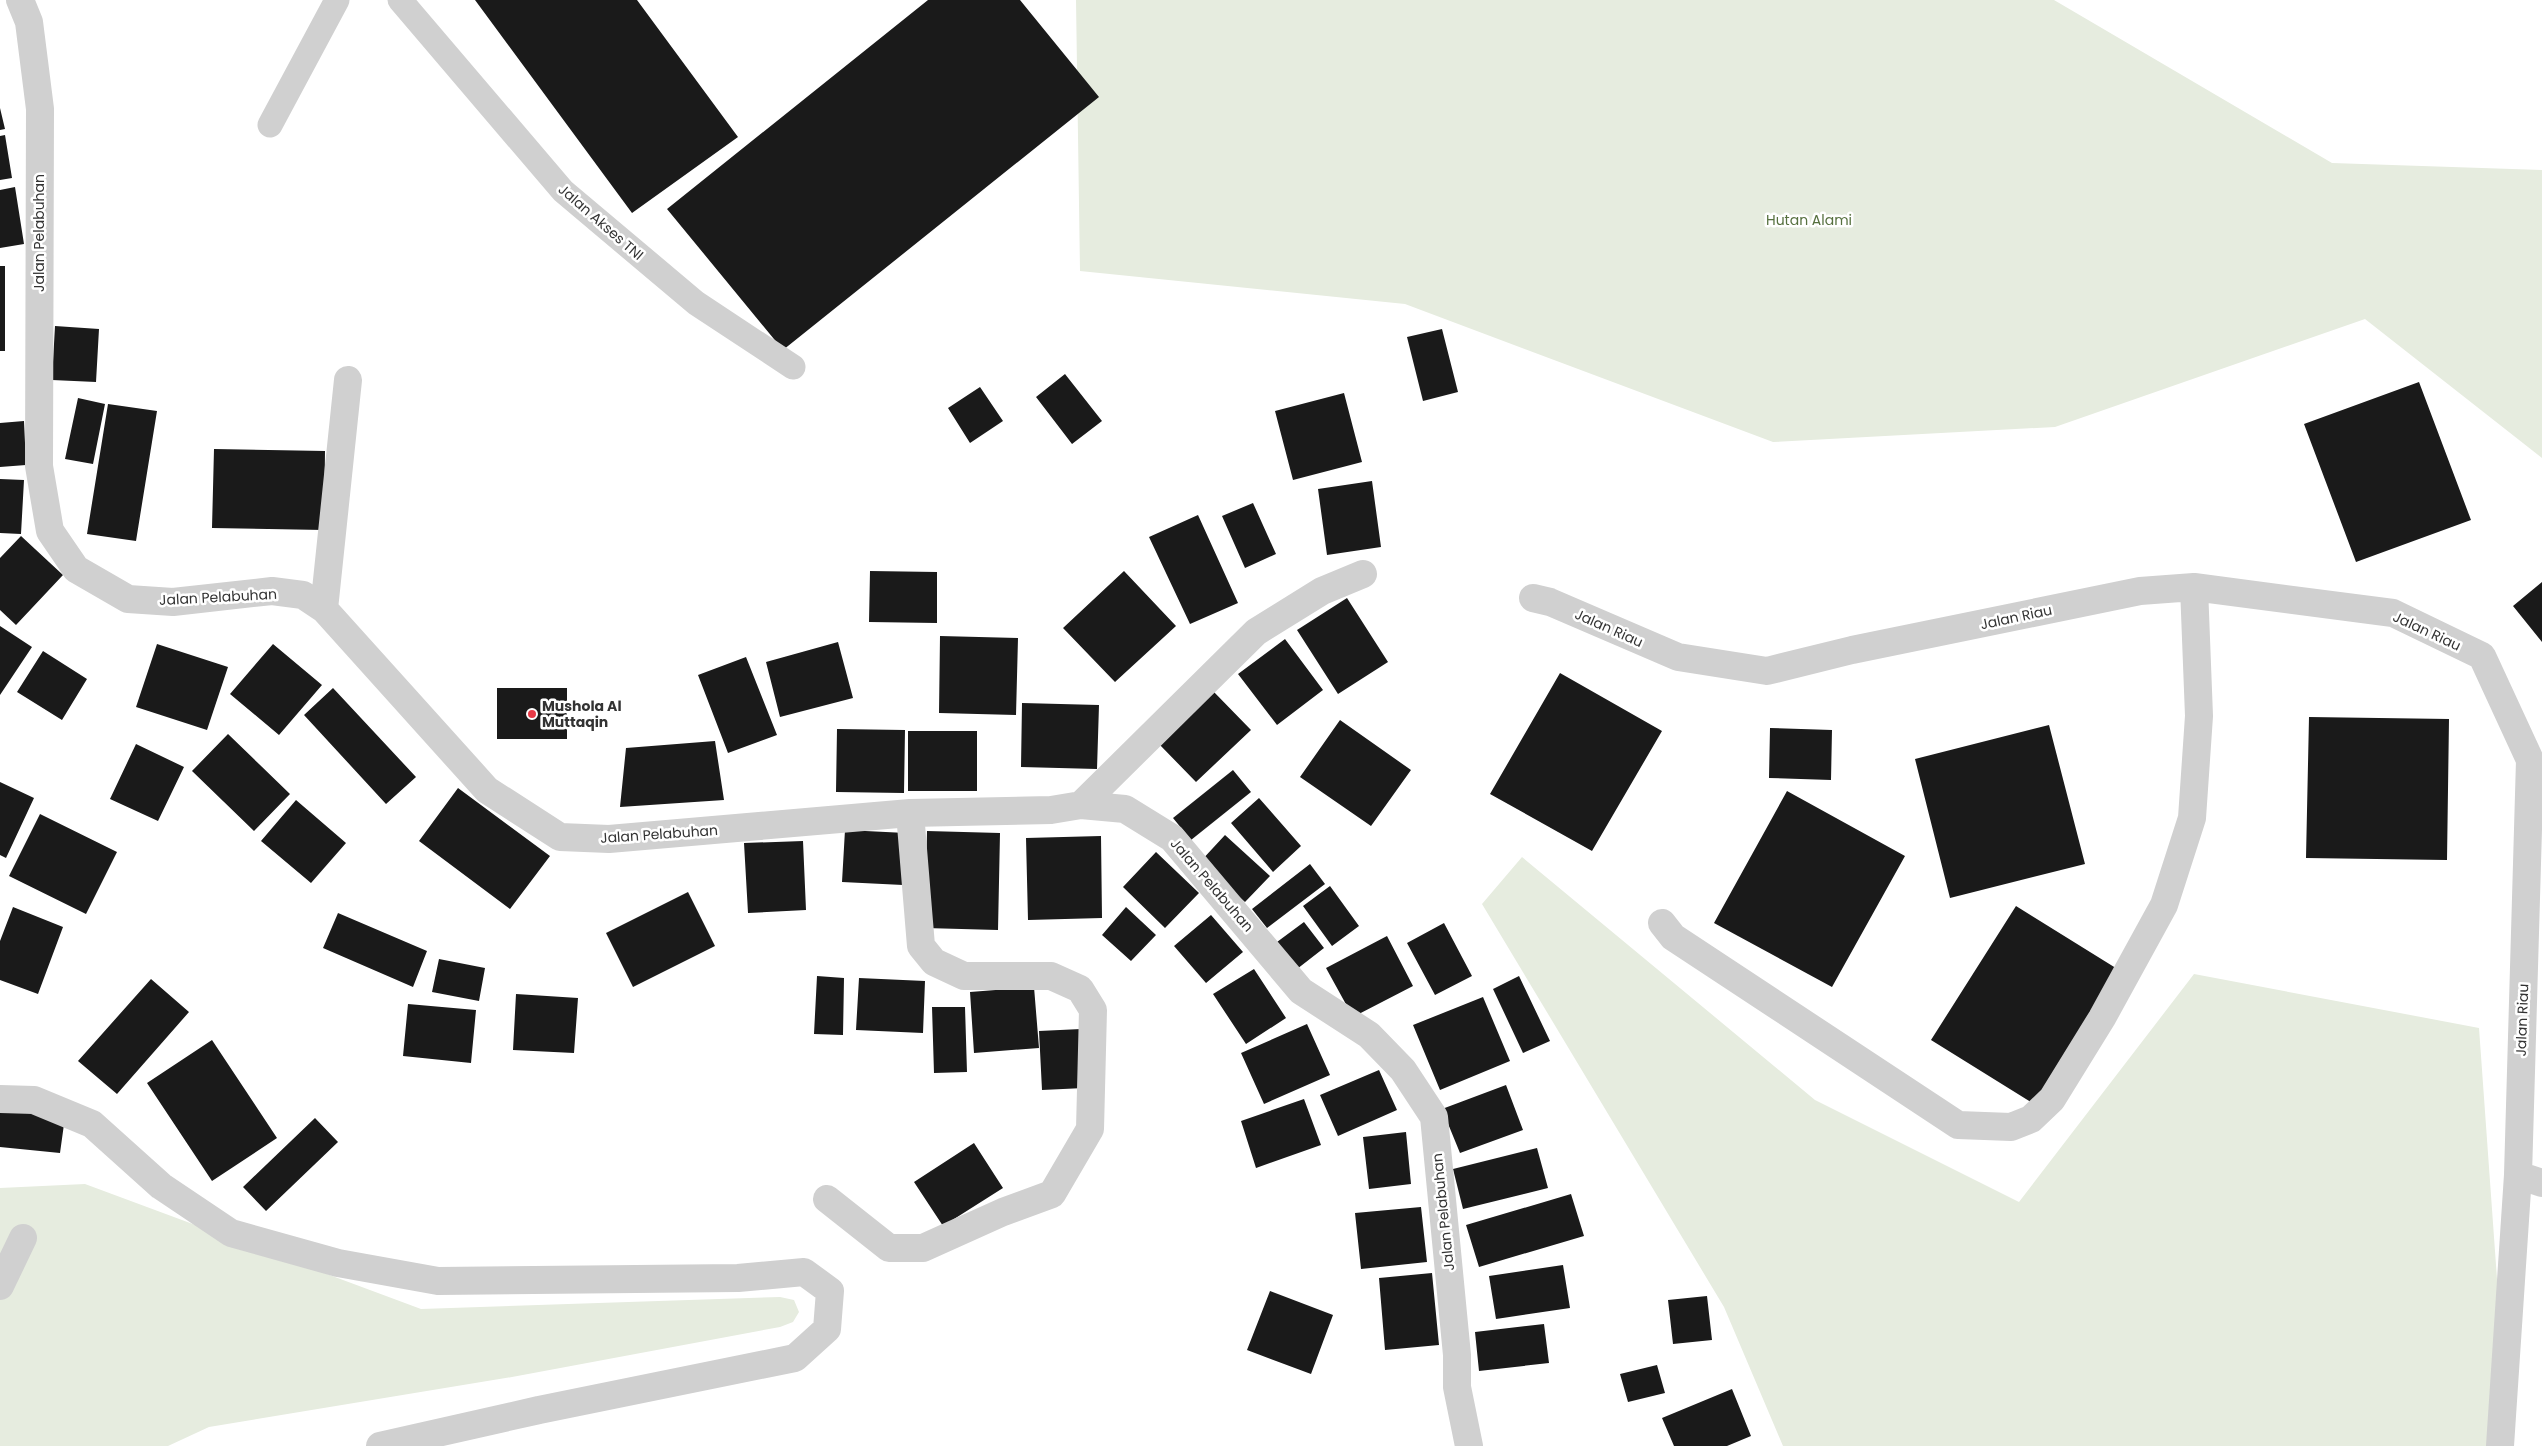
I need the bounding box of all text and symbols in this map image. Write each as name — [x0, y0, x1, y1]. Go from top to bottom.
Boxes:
street label: Jalan Pelabuhan — [29, 174, 49, 292]
street label: Jalan Akses TNI — [554, 179, 648, 265]
park label: Hutan Alami — [1766, 210, 1852, 230]
street label: Jalan Pelabuhan — [159, 584, 277, 610]
street label: Jalan Riau — [1978, 600, 2054, 634]
street label: Jalan Riau — [1572, 604, 1646, 652]
street label: Jalan Riau — [2390, 607, 2464, 655]
place label: Mushola Al Muttaqin — [542, 696, 622, 732]
marker: Mushola Al Muttaqin — [526, 708, 538, 720]
street label: Jalan Pelabuhan — [599, 820, 719, 848]
street label: Jalan Pelabuhan — [1166, 834, 1258, 936]
street label: Jalan Riau — [2511, 983, 2533, 1057]
street label: Jalan Pelabuhan — [1427, 1152, 1459, 1272]

